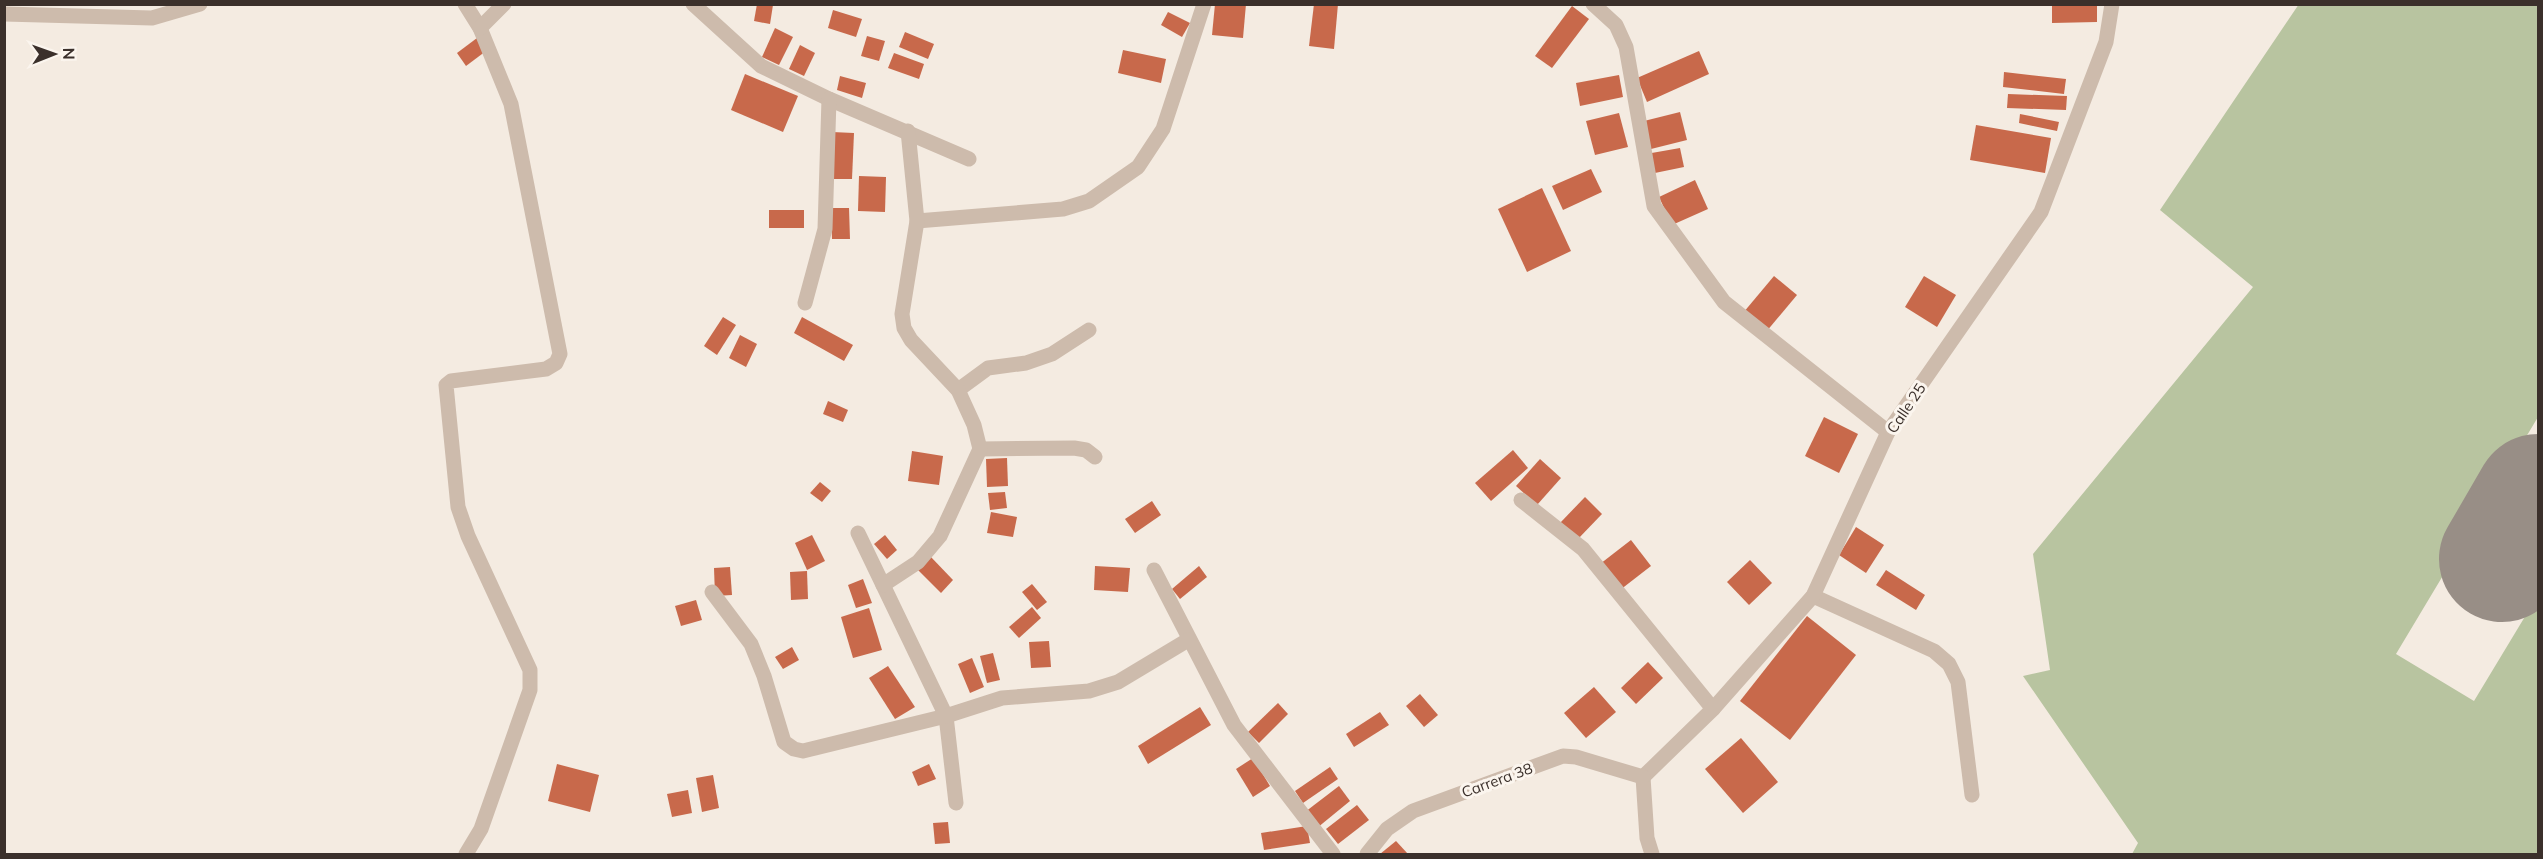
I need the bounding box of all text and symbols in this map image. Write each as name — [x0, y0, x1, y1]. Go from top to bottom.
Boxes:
north arrow — [24, 24, 84, 84]
text: N — [59, 48, 79, 60]
street label: Calle 25 — [1882, 379, 1930, 437]
street label: Carrera 38 — [1459, 758, 1535, 802]

